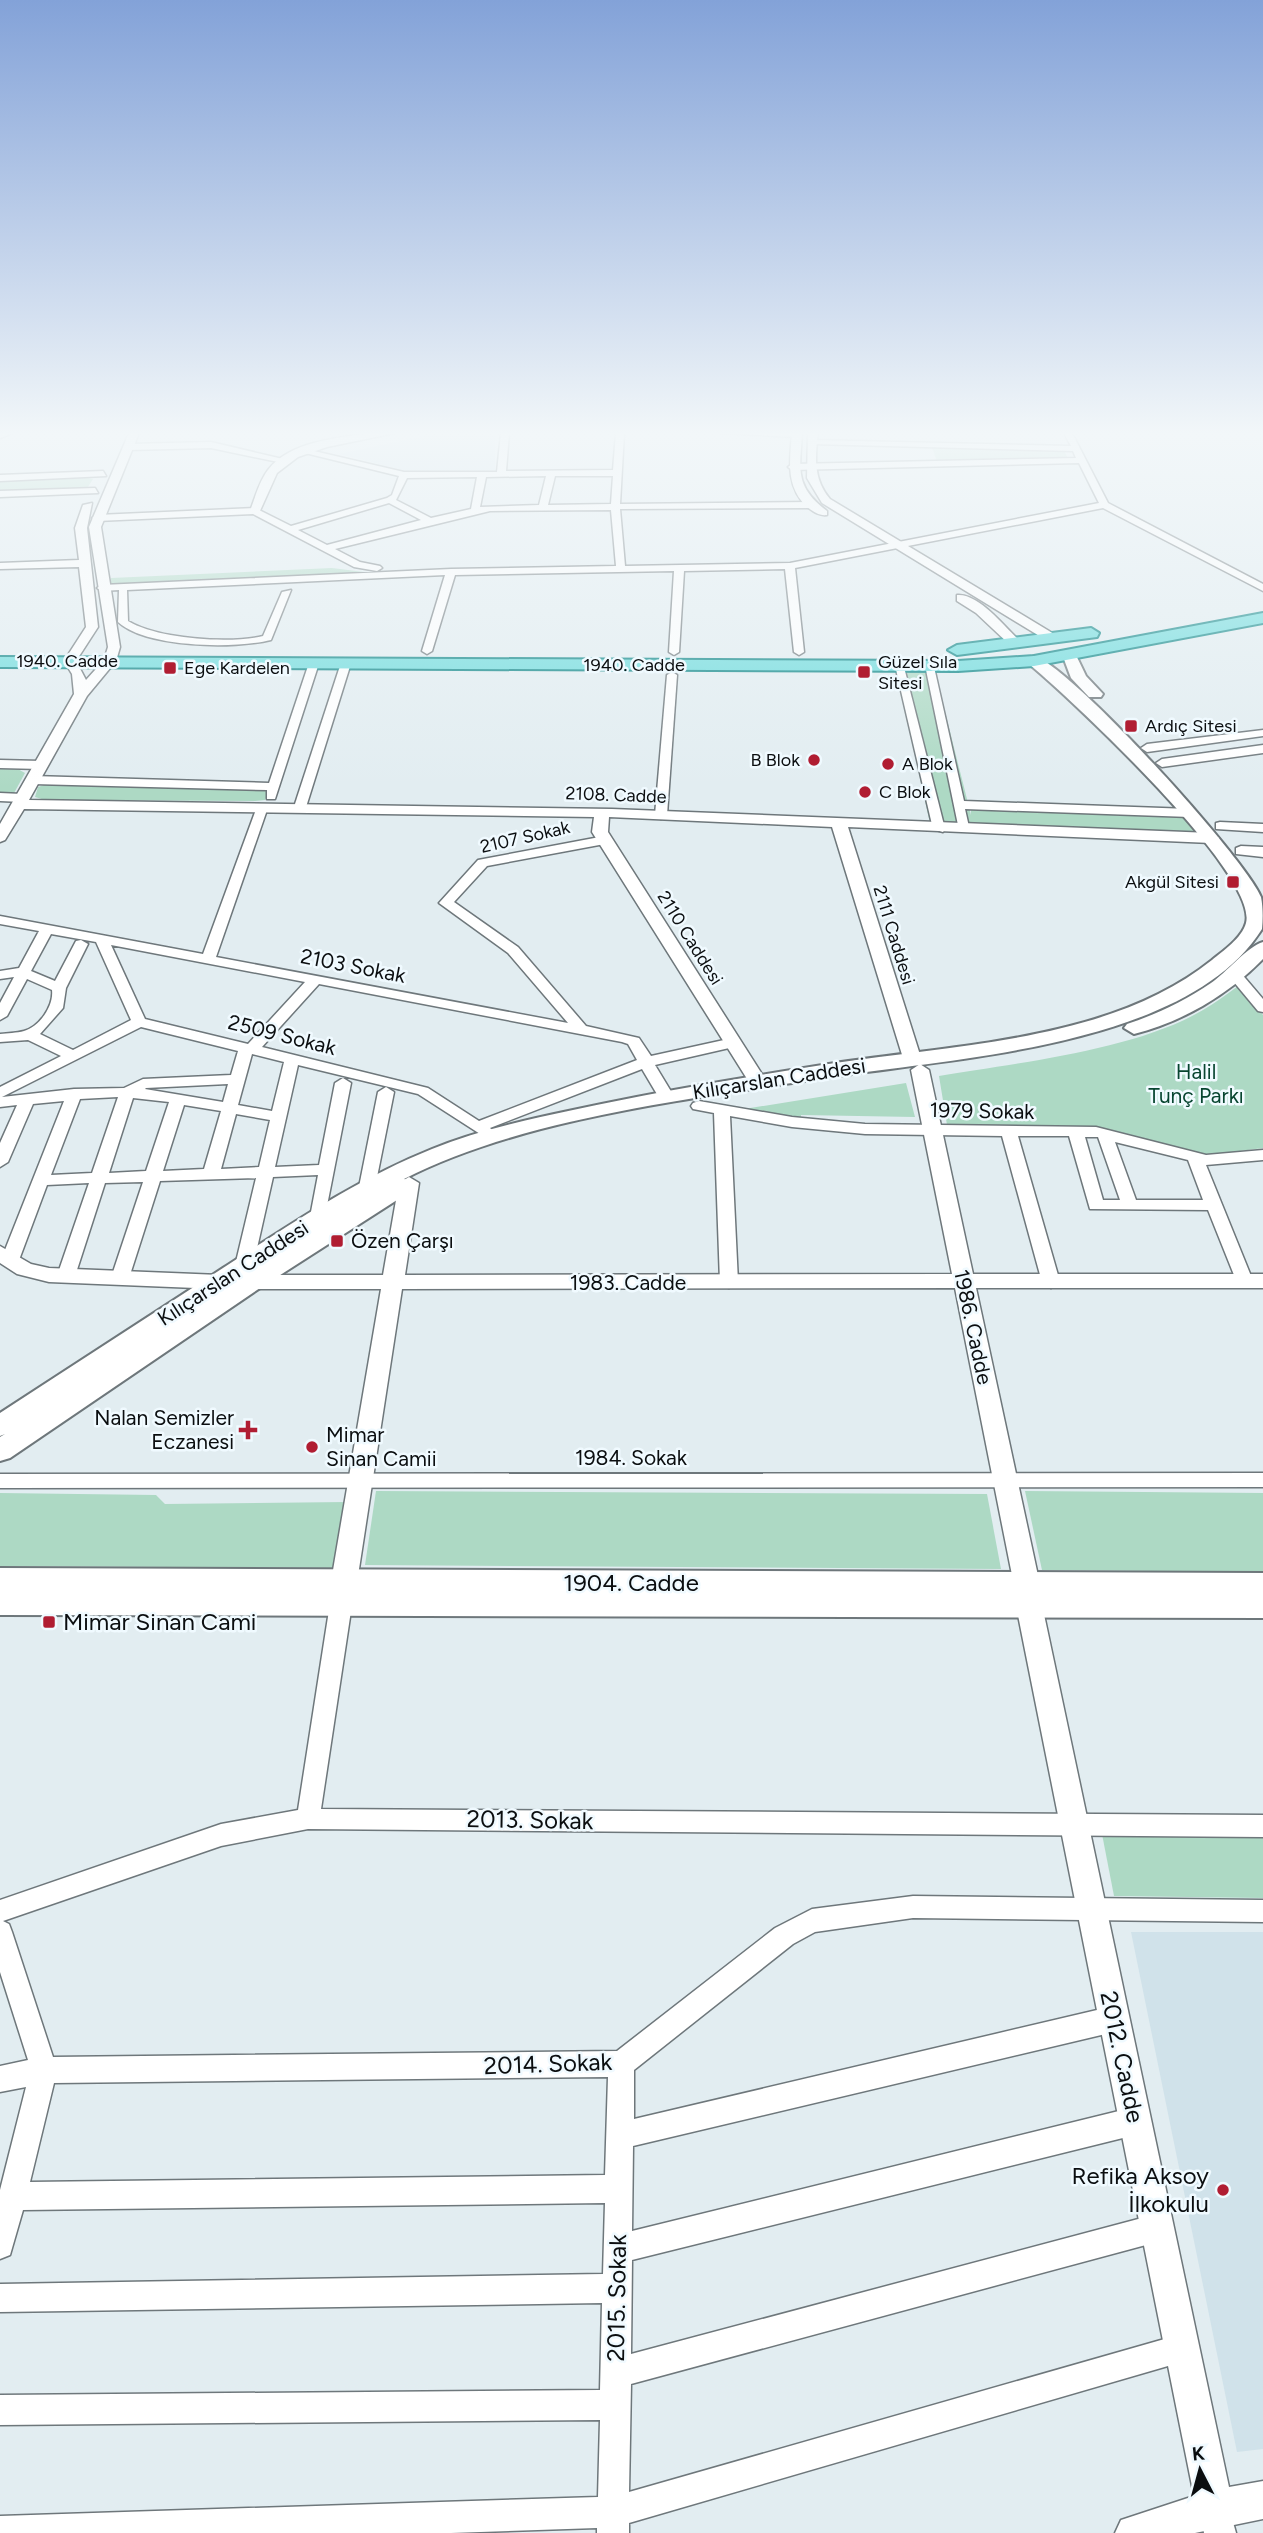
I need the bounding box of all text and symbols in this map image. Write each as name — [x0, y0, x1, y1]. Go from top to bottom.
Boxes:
street label: 1940. Cadde — [16, 650, 118, 672]
place label: Güzel Sıla Sitesi — [878, 651, 957, 694]
street label: 1940. Cadde — [583, 654, 685, 676]
place label: Ege Kardelen — [184, 657, 290, 679]
marker: Ege Kardelen — [162, 660, 178, 676]
marker: Güzel Sıla Sitesi — [856, 664, 872, 680]
place label: Ardıç Sitesi — [1145, 715, 1237, 737]
marker: Ardıç Sitesi — [1123, 718, 1139, 734]
place label: B Blok — [750, 749, 800, 771]
marker: B Blok — [806, 752, 822, 768]
place label: A Blok — [902, 753, 953, 775]
marker: A Blok — [880, 756, 896, 772]
place label: C Blok — [879, 781, 931, 803]
street label: 2108. Cadde — [565, 782, 667, 808]
marker: C Blok — [857, 784, 873, 800]
street label: 2107 Sokak — [478, 816, 572, 858]
place label: Akgül Sitesi — [1125, 871, 1219, 893]
marker: Akgül Sitesi — [1225, 874, 1241, 890]
street label: 2111 Caddesi — [869, 883, 919, 987]
street label: 2110 Caddesi — [652, 887, 728, 989]
street label: 2103 Sokak — [298, 943, 409, 988]
street label: 2509 Sokak — [226, 1009, 339, 1060]
street label: Kılıçarslan Caddesi — [691, 1052, 867, 1105]
park label: Halil Tunç Parkı — [1148, 1059, 1244, 1108]
street label: 1979 Sokak — [929, 1097, 1035, 1124]
street label: Kılıçarslan Caddesi — [153, 1214, 313, 1331]
place label: Özen Çarşı — [351, 1228, 454, 1253]
marker: Özen Çarşı — [329, 1233, 345, 1249]
street label: 1986. Cadde — [949, 1267, 998, 1387]
street label: 1983. Cadde — [570, 1270, 686, 1295]
place label: Nalan Semizler Eczanesi — [94, 1405, 234, 1454]
marker: Nalan Semizler Eczanesi — [240, 1422, 256, 1438]
place label: Mimar Sinan Camii — [326, 1422, 437, 1471]
marker: Mimar Sinan Camii — [304, 1439, 320, 1455]
street label: 1984. Sokak — [575, 1445, 688, 1470]
street label: 1904. Cadde — [563, 1568, 699, 1597]
place label: Mimar Sinan Cami — [63, 1607, 256, 1636]
marker: Mimar Sinan Cami — [41, 1614, 57, 1630]
street label: 2013. Sokak — [466, 1804, 594, 1835]
street label: 2012. Cadde — [1094, 1988, 1151, 2125]
street label: 2014. Sokak — [483, 2047, 613, 2080]
place label: Refika Aksoy İlkokulu — [1072, 2161, 1209, 2218]
marker: Refika Aksoy İlkokulu — [1215, 2182, 1231, 2198]
street label: 2015. Sokak — [601, 2234, 632, 2362]
north arrow — [1165, 2435, 1235, 2505]
text: K — [1191, 2441, 1206, 2466]

